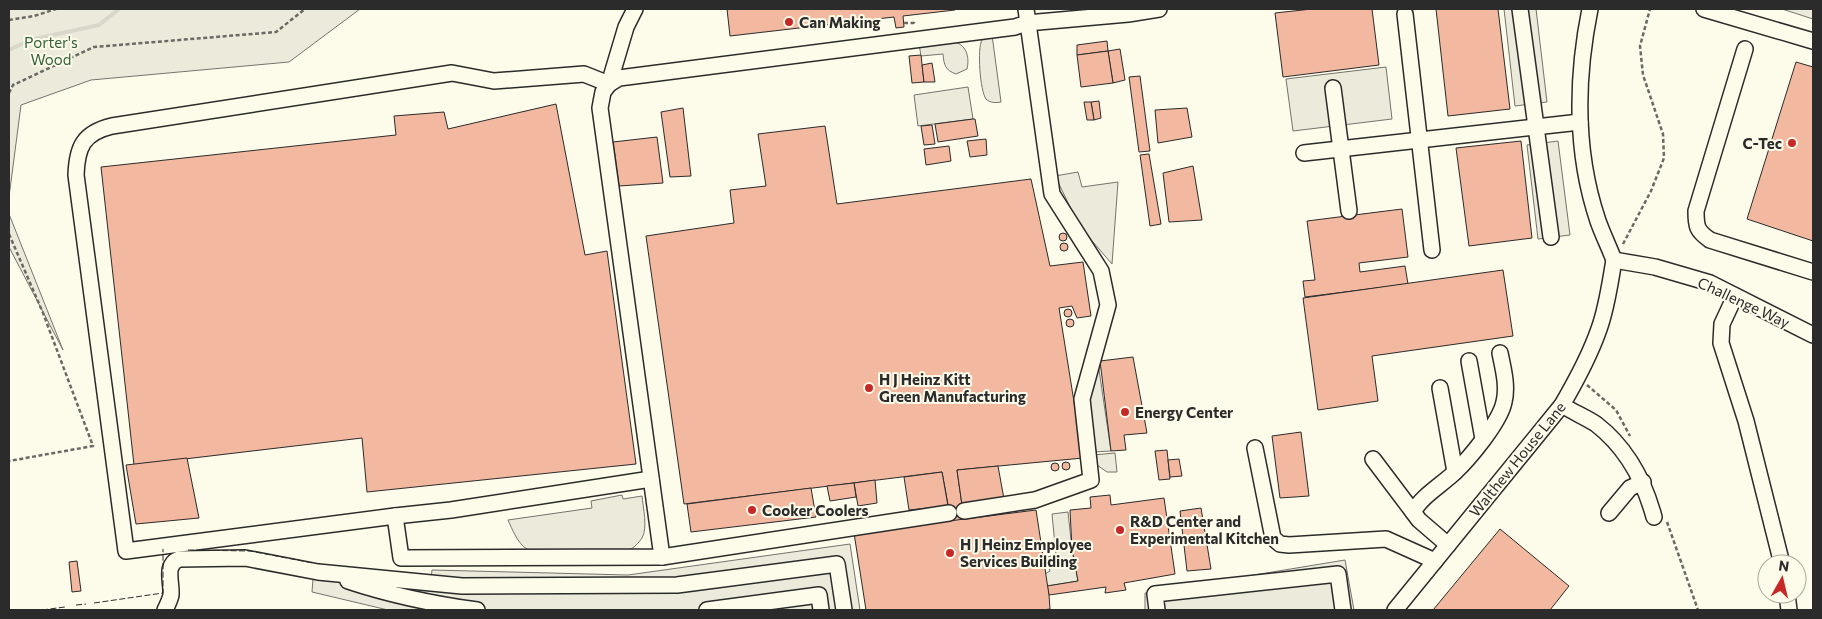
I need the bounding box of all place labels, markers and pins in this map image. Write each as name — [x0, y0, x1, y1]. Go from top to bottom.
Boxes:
place label: Can Making — [799, 13, 881, 31]
marker: Can Making — [783, 16, 795, 28]
place label: C-Tec — [1742, 134, 1782, 152]
marker: C-Tec — [1786, 137, 1798, 149]
place label: H J Heinz Kitt Green Manufacturing — [879, 370, 1026, 405]
marker: H J Heinz Kitt Green Manufacturing — [863, 382, 875, 394]
place label: Energy Center — [1135, 403, 1233, 421]
marker: Energy Center — [1119, 406, 1131, 418]
place label: Cooker Coolers — [762, 501, 868, 519]
marker: Cooker Coolers — [746, 504, 758, 516]
place label: R&D Center and Experimental Kitchen — [1130, 512, 1279, 547]
marker: R&D Center and Experimental Kitchen — [1114, 524, 1126, 536]
place label: H J Heinz Employee Services Building — [960, 535, 1092, 570]
marker: H J Heinz Employee Services Building — [944, 547, 956, 559]

